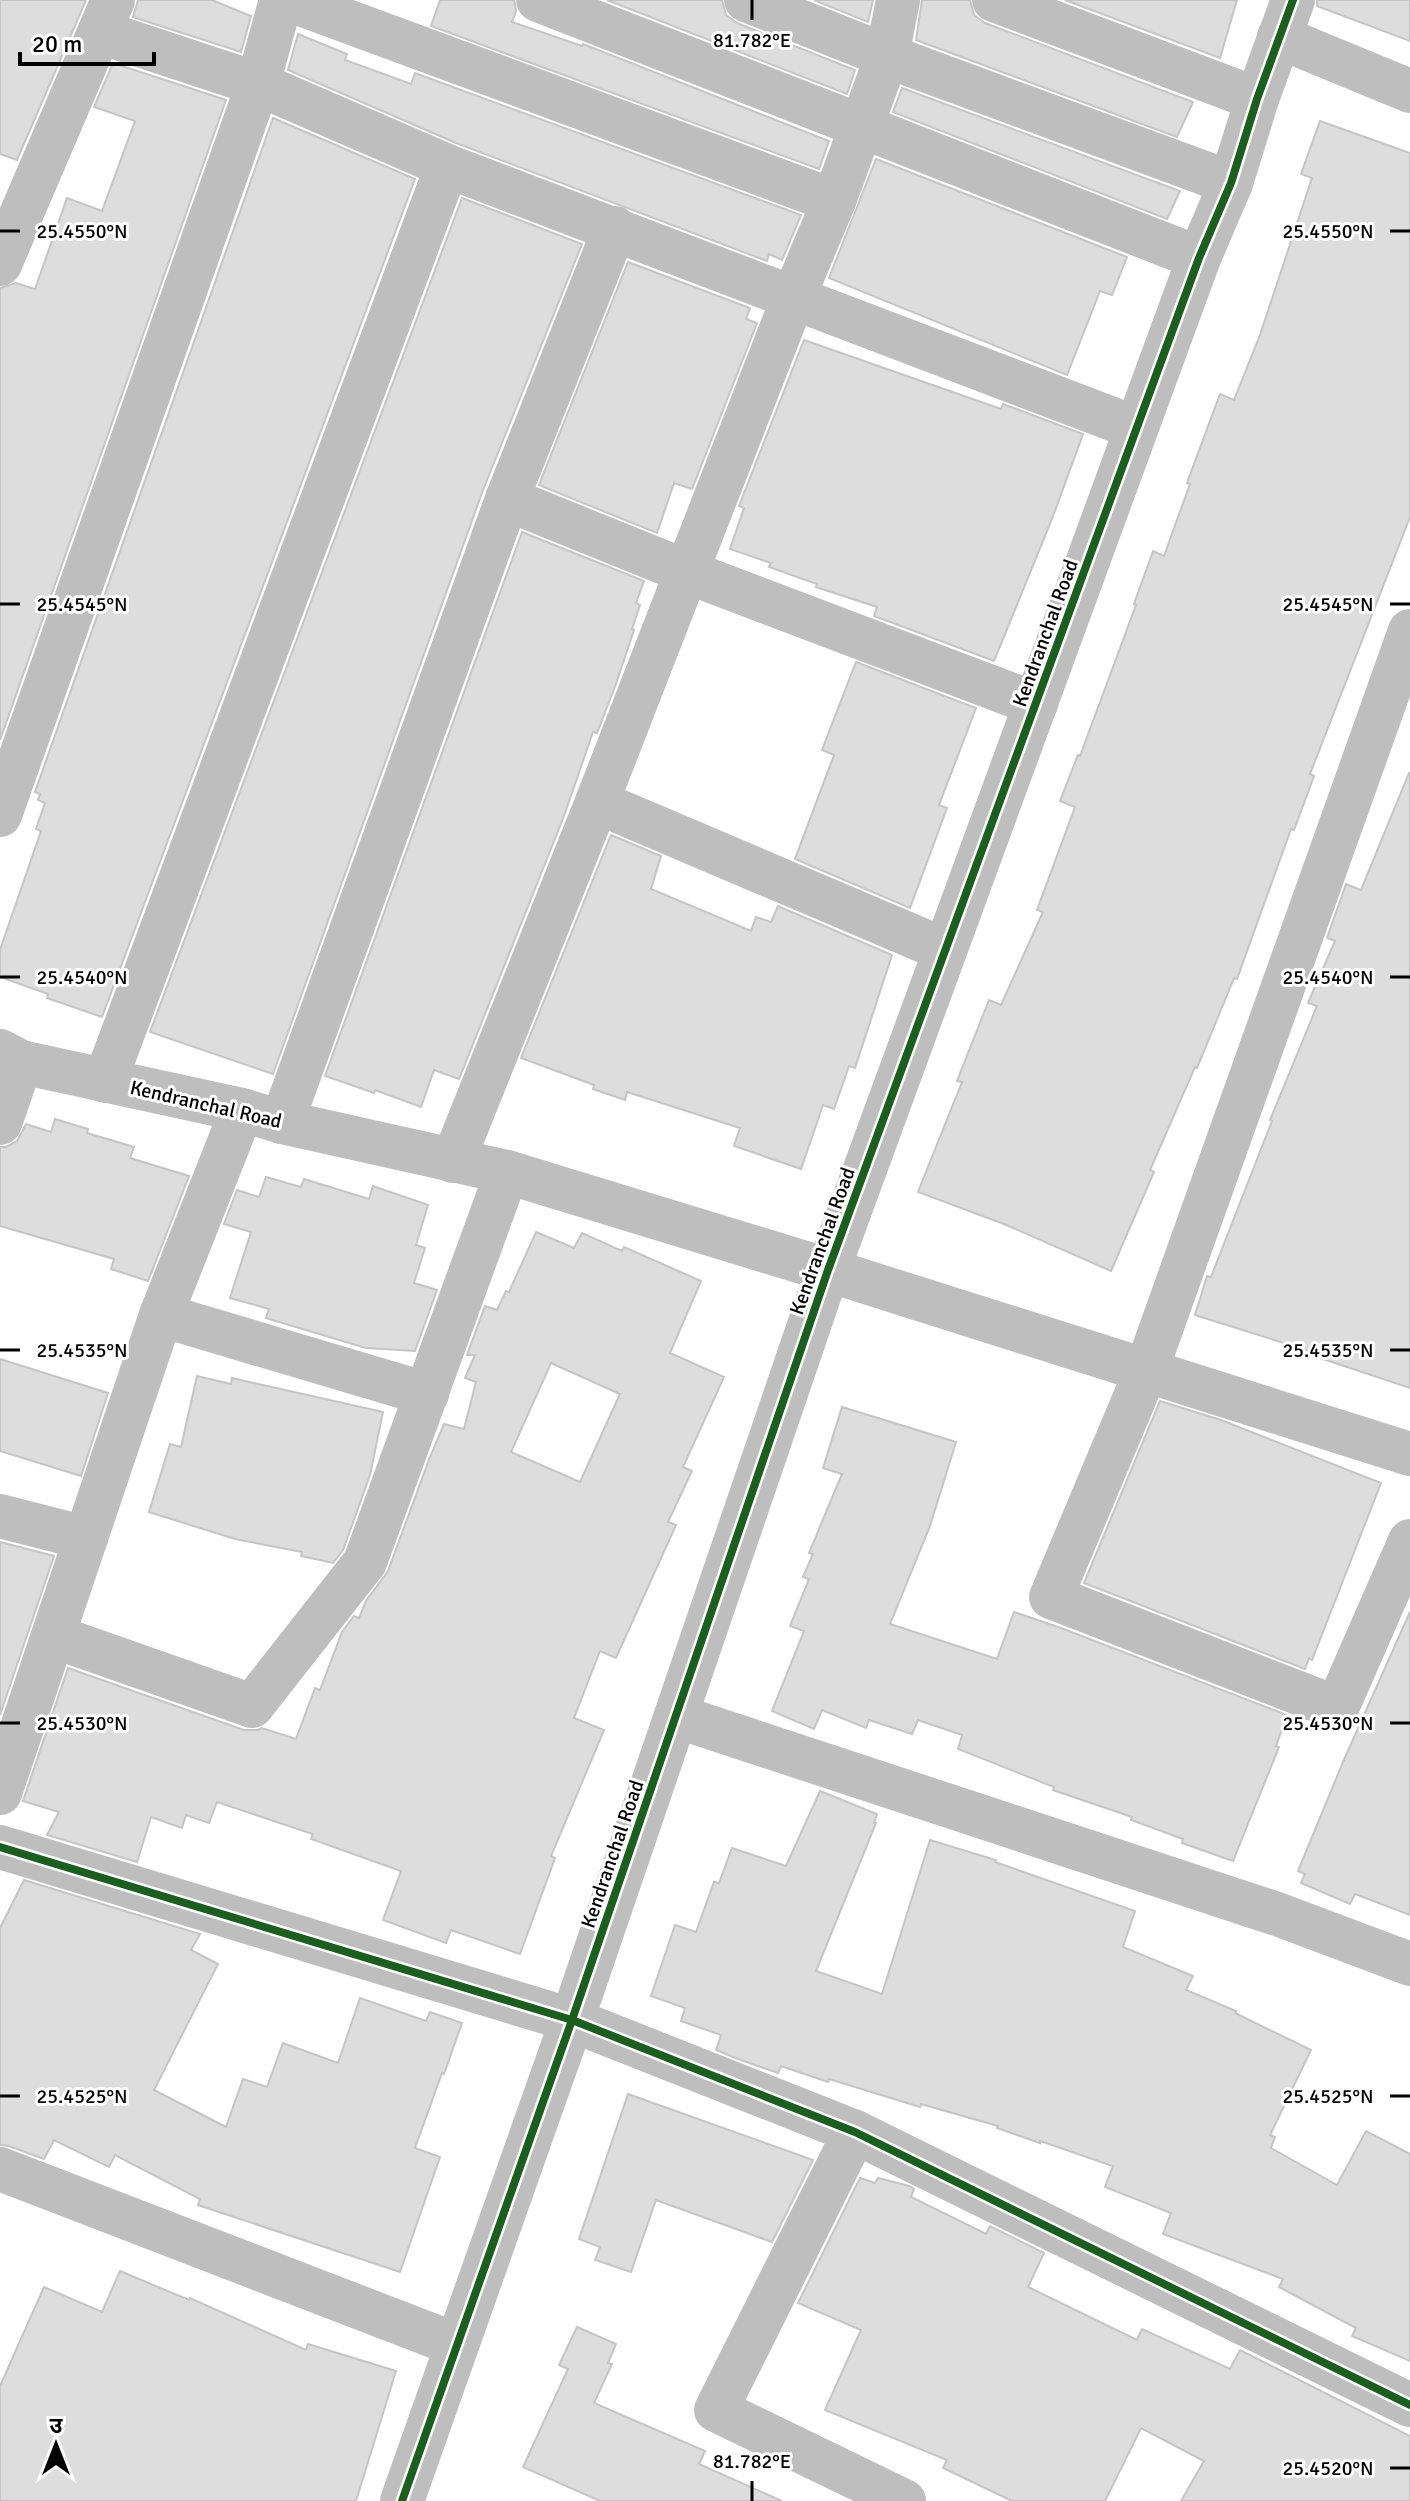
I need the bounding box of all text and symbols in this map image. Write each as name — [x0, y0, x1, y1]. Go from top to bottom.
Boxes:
scale bar — [20, 16, 154, 66]
text: 81.782°E — [713, 28, 791, 53]
text: 20 m — [32, 29, 82, 59]
text: 25.4550°N — [36, 219, 128, 244]
text: 25.4550°N — [1282, 219, 1374, 244]
street label: Kendranchal Road — [1007, 556, 1084, 710]
text: 25.4545°N — [36, 592, 128, 617]
text: 25.4545°N — [1282, 592, 1374, 617]
text: 25.4540°N — [36, 965, 128, 990]
text: 25.4540°N — [1282, 965, 1374, 990]
street label: Kendranchal Road — [128, 1075, 284, 1134]
street label: Kendranchal Road — [784, 1164, 861, 1318]
text: 25.4535°N — [36, 1338, 128, 1363]
text: 25.4535°N — [1282, 1338, 1374, 1363]
text: 25.4530°N — [36, 1711, 128, 1736]
text: 25.4530°N — [1282, 1711, 1374, 1736]
street label: Kendranchal Road — [575, 1777, 650, 1931]
text: 25.4525°N — [36, 2084, 128, 2109]
text: 25.4525°N — [1282, 2084, 1374, 2109]
north arrow — [16, 2405, 96, 2485]
text: उ — [50, 2412, 64, 2439]
text: 81.782°E — [713, 2449, 791, 2474]
text: 25.4520°N — [1282, 2456, 1374, 2481]

